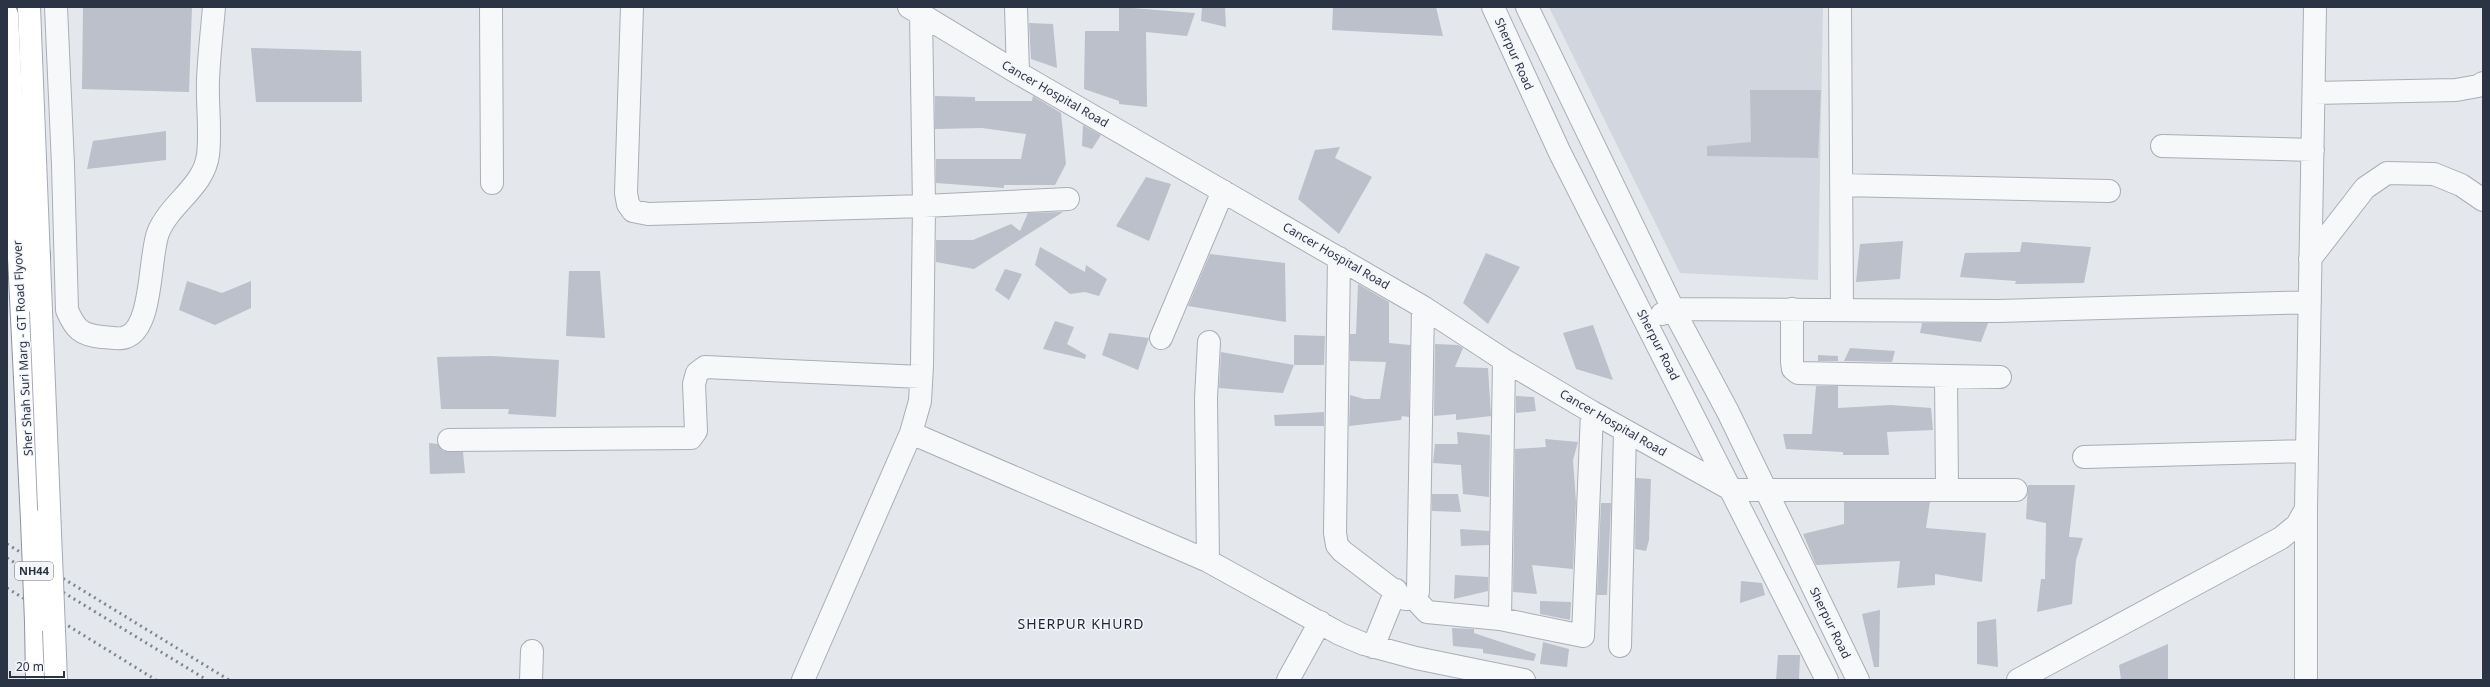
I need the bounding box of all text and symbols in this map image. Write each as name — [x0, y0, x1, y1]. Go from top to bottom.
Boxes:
street label: Sherpur Road — [1491, 15, 1538, 93]
street label: Cancer Hospital Road — [999, 56, 1112, 131]
street label: Cancer Hospital Road — [1280, 218, 1393, 293]
street label: Sher Shah Suri Marg - GT Road Flyover — [8, 240, 37, 456]
street label: Sherpur Road — [1633, 306, 1684, 383]
street label: Cancer Hospital Road — [1557, 385, 1670, 460]
road number: NH44 — [15, 562, 53, 580]
street label: Sherpur Road — [1806, 584, 1855, 661]
district label: SHERPUR KHURD — [1018, 614, 1144, 633]
scale bar — [10, 653, 64, 679]
text: 20 m — [16, 658, 44, 675]

